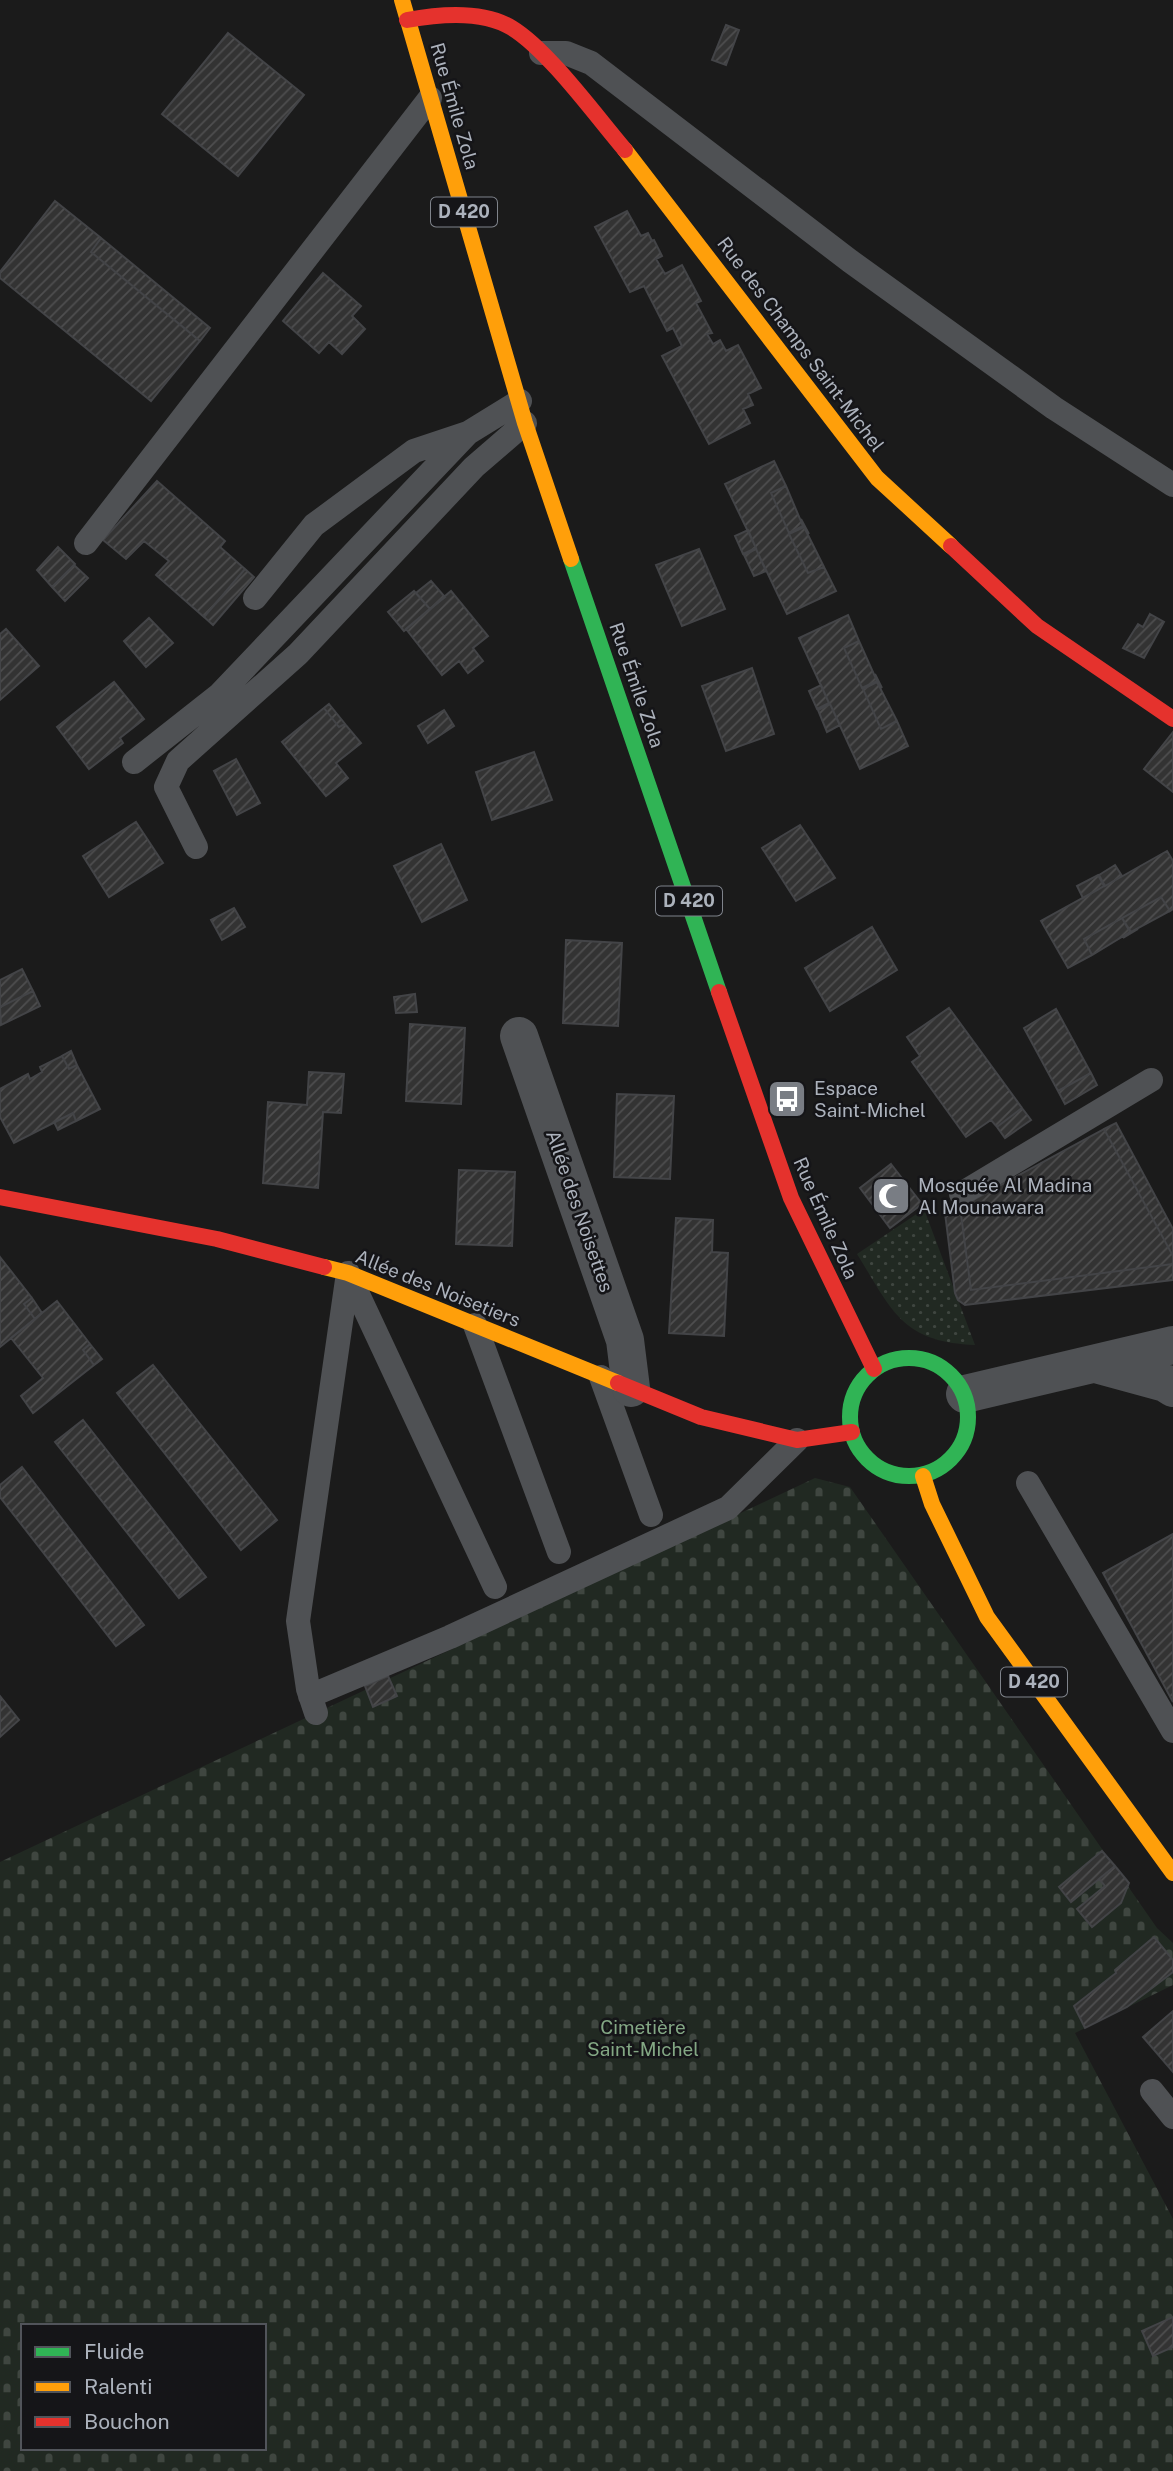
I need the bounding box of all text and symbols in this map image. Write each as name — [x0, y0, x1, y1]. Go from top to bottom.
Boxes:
street label: Rue Émile Zola — [426, 40, 484, 172]
road number: D 420 — [431, 197, 497, 226]
street label: Rue des Champs Saint-Michel — [713, 232, 889, 456]
street label: Rue Émile Zola — [605, 619, 669, 751]
road number: D 420 — [656, 887, 722, 916]
place label: Espace Saint-Michel — [814, 1077, 926, 1121]
bus stop icon: Espace Saint-Michel — [766, 1078, 808, 1120]
street label: Allée des Noisettes — [542, 1127, 618, 1295]
street label: Rue Émile Zola — [789, 1154, 863, 1282]
place label: Mosquée Al Madina Al Mounawara — [918, 1174, 1092, 1218]
mosque icon: Mosquée Al Madina Al Mounawara — [870, 1175, 912, 1217]
street label: Allée des Noisetiers — [352, 1245, 524, 1331]
road number: D 420 — [1001, 1667, 1067, 1696]
park label: Cimetière Saint-Michel — [587, 2016, 699, 2060]
legend — [21, 2324, 266, 2450]
text: Fluide — [84, 2339, 144, 2364]
text: Ralenti — [84, 2374, 152, 2399]
text: Bouchon — [84, 2409, 170, 2434]

